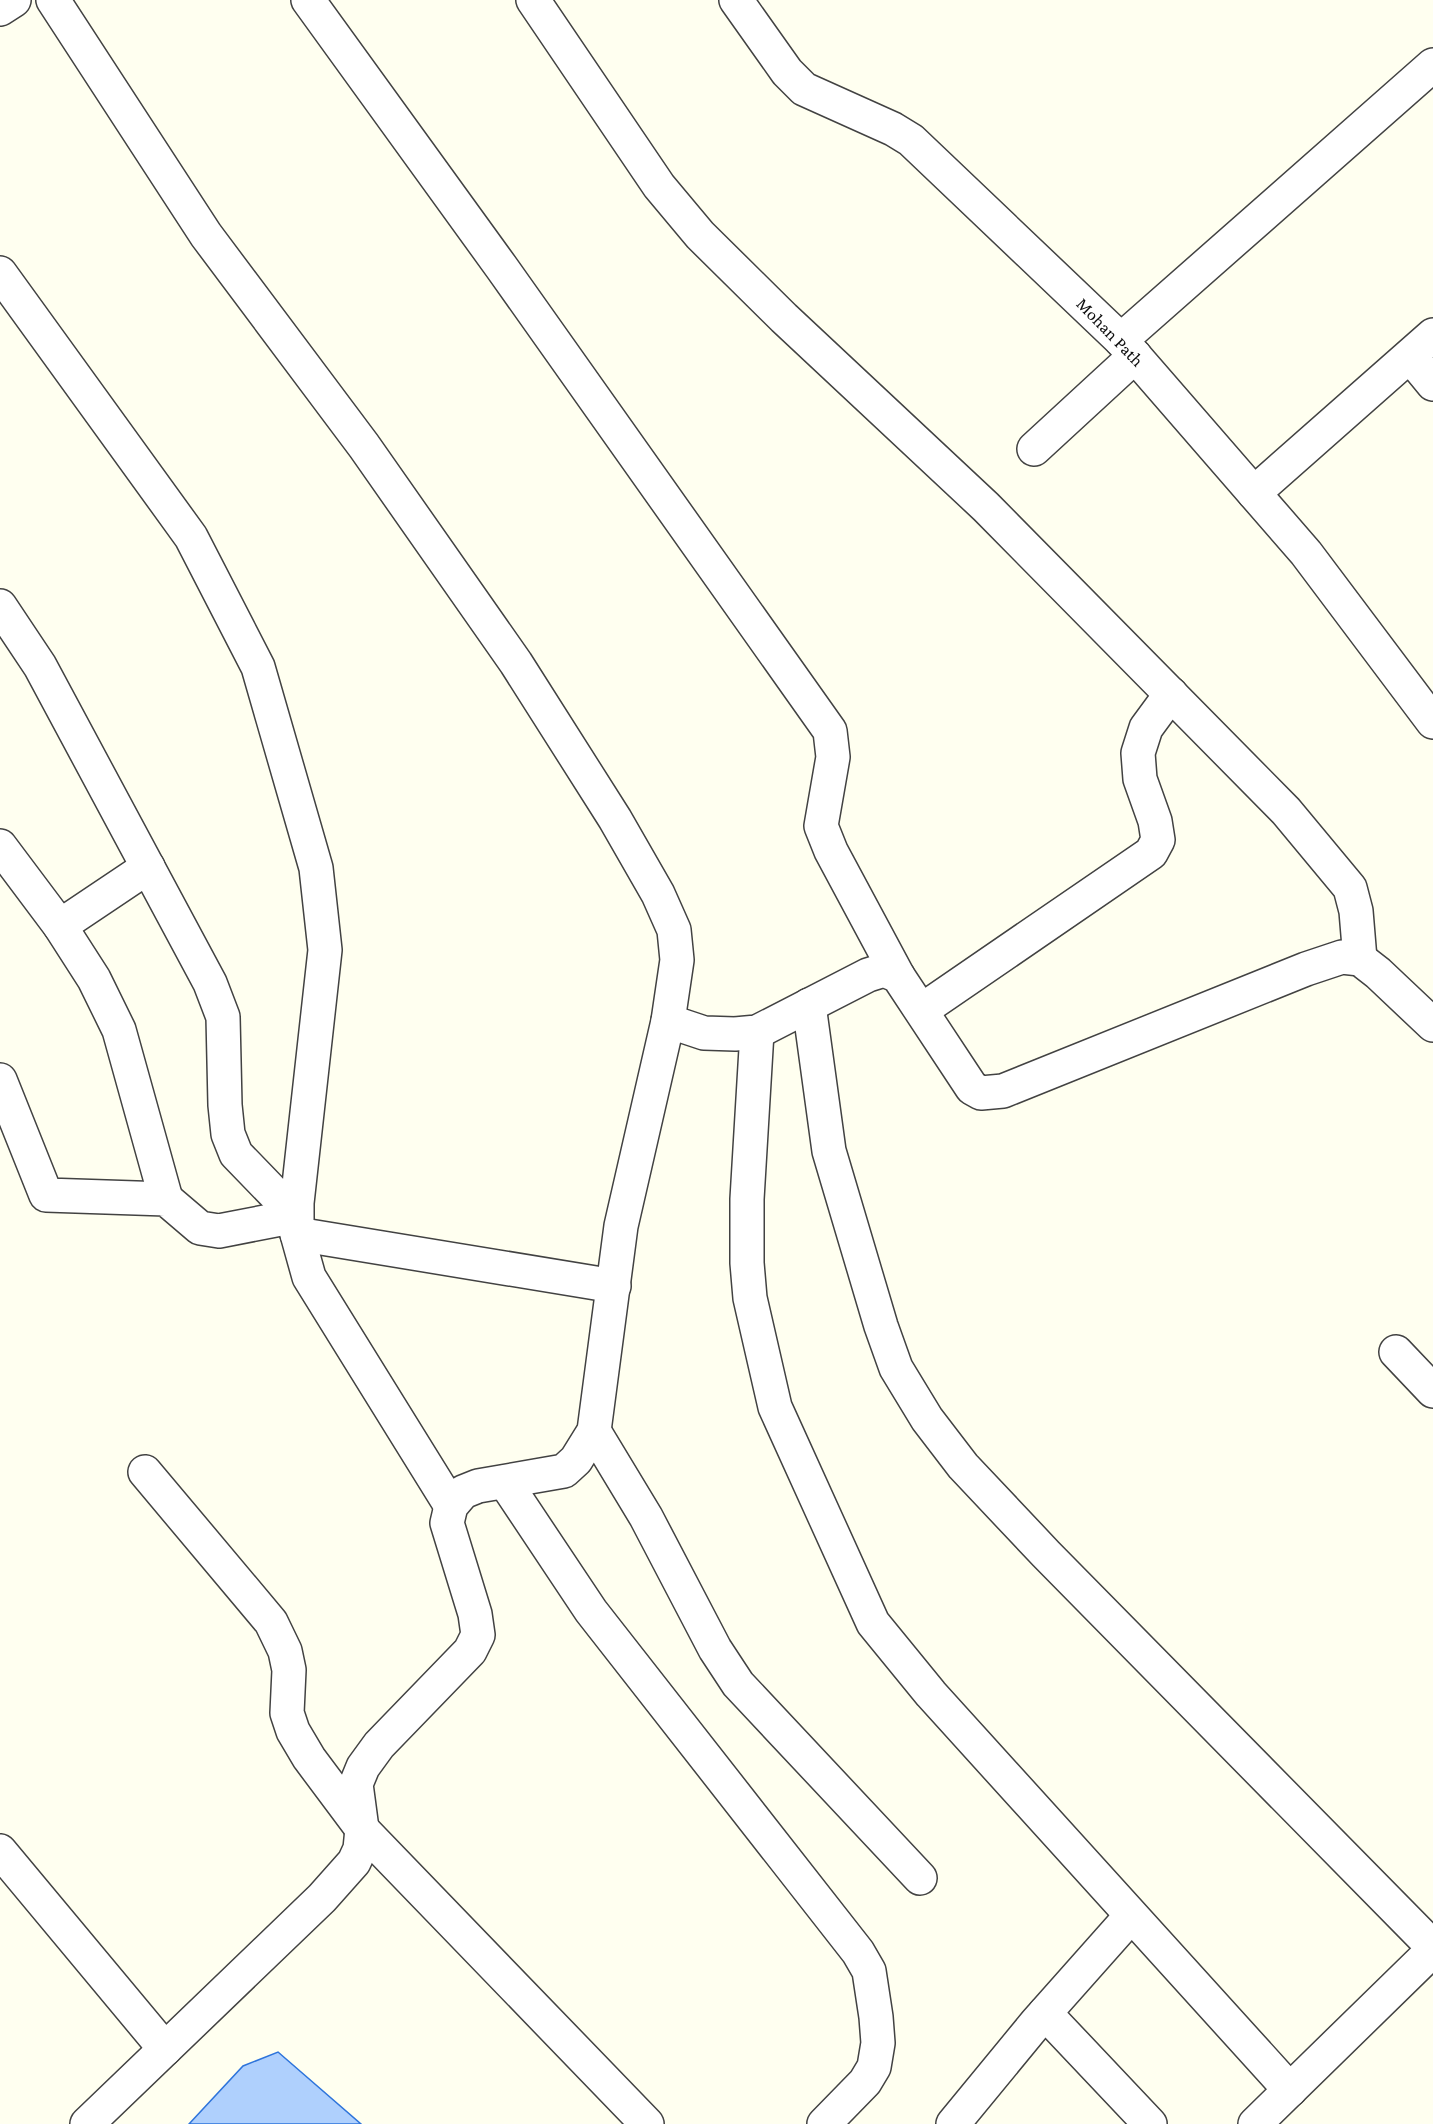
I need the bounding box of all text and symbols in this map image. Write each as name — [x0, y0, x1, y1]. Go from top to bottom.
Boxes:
street label: Mohan Path — [1072, 294, 1148, 371]

